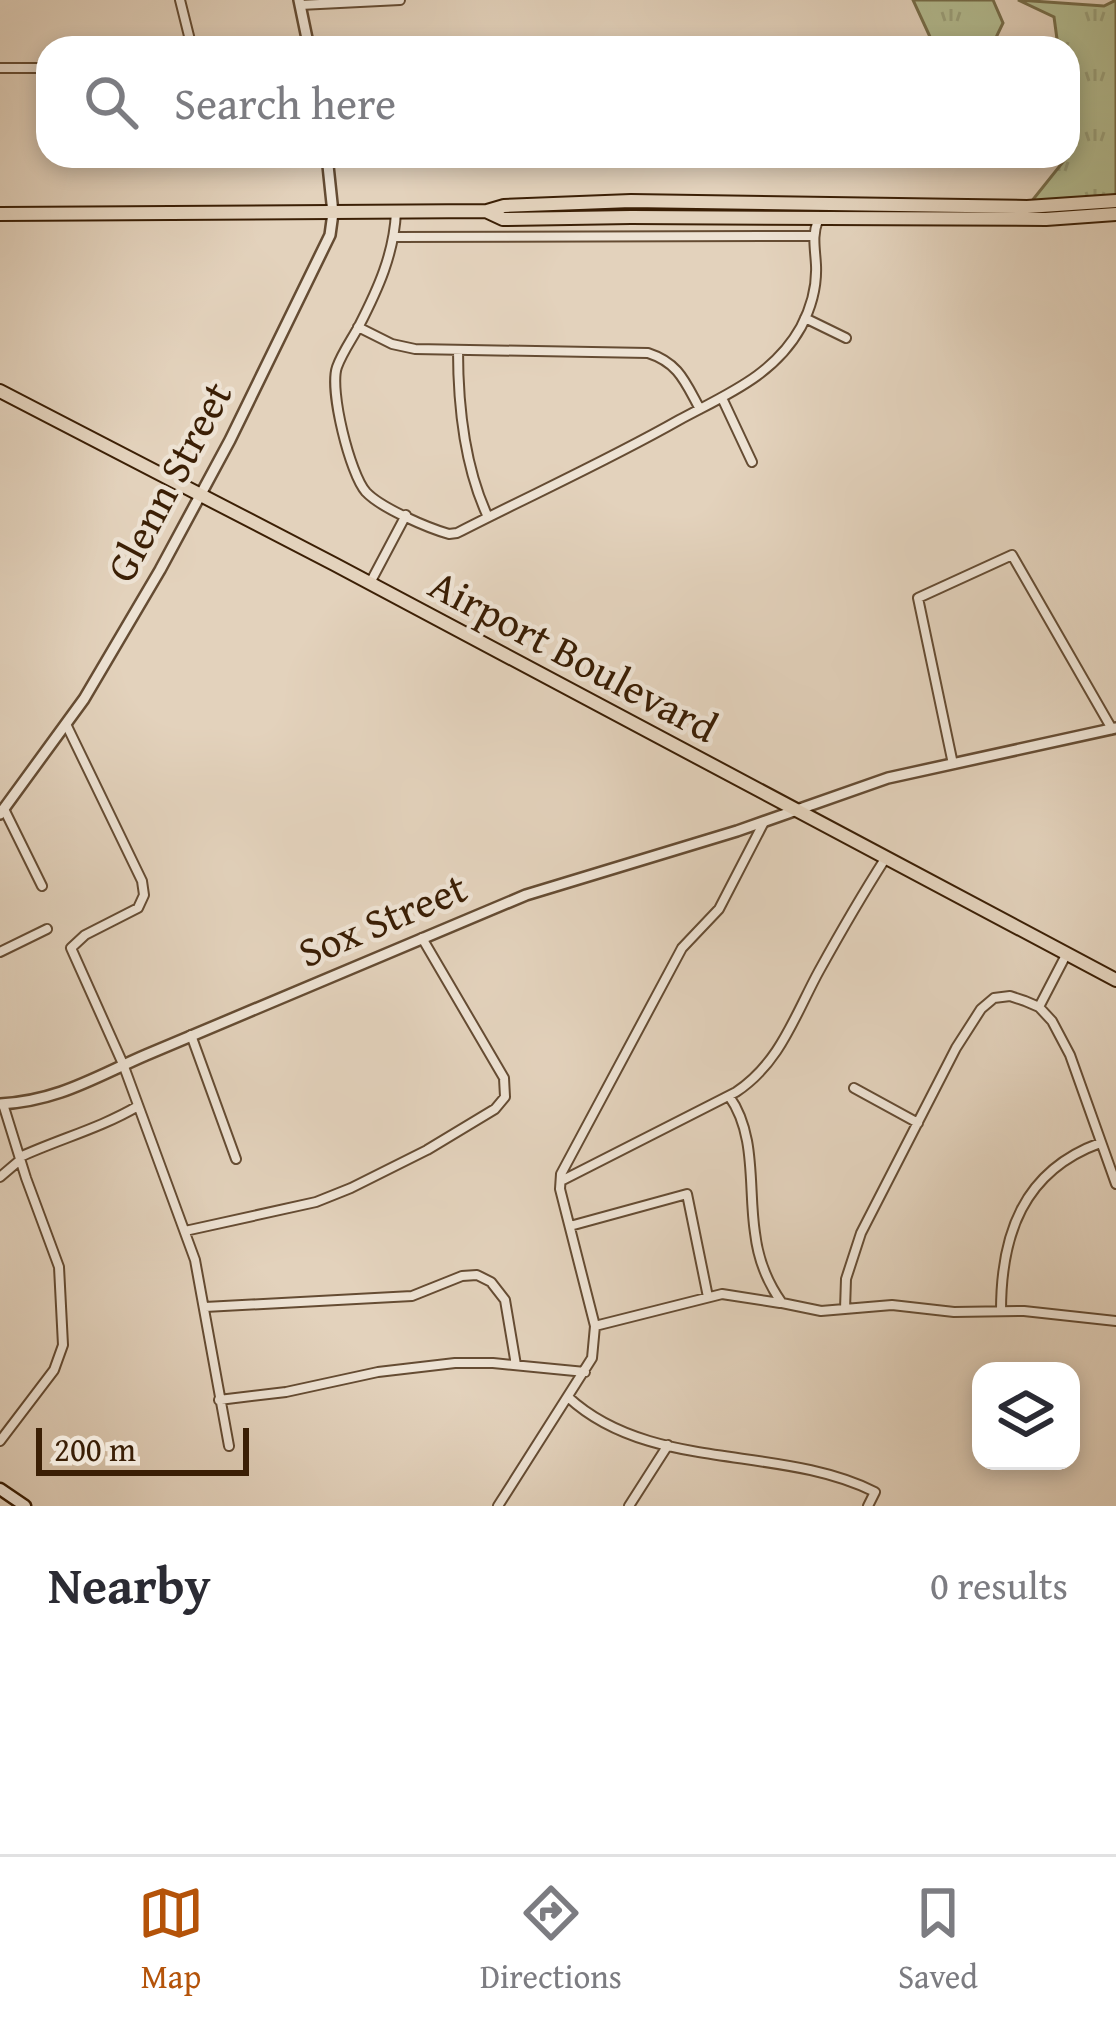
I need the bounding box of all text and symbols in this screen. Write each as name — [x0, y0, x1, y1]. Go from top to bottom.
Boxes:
search box — [36, 36, 1080, 168]
icon: search — [78, 69, 144, 135]
text: Search here — [174, 70, 396, 135]
street label: Glenn Street — [90, 370, 246, 592]
street label: Airport Boulevard — [419, 553, 730, 757]
street label: Sox Street — [288, 856, 476, 982]
map controls — [972, 1362, 1080, 1470]
button: layers — [972, 1362, 1080, 1470]
scale bar — [36, 1422, 249, 1475]
text: 200 m — [54, 1425, 136, 1473]
text: Nearby — [48, 1547, 211, 1622]
text: 0 results — [930, 1556, 1068, 1613]
tab: Map — [138, 1880, 204, 2000]
tab: Directions — [480, 1880, 622, 2000]
tab: Saved — [898, 1880, 978, 2000]

